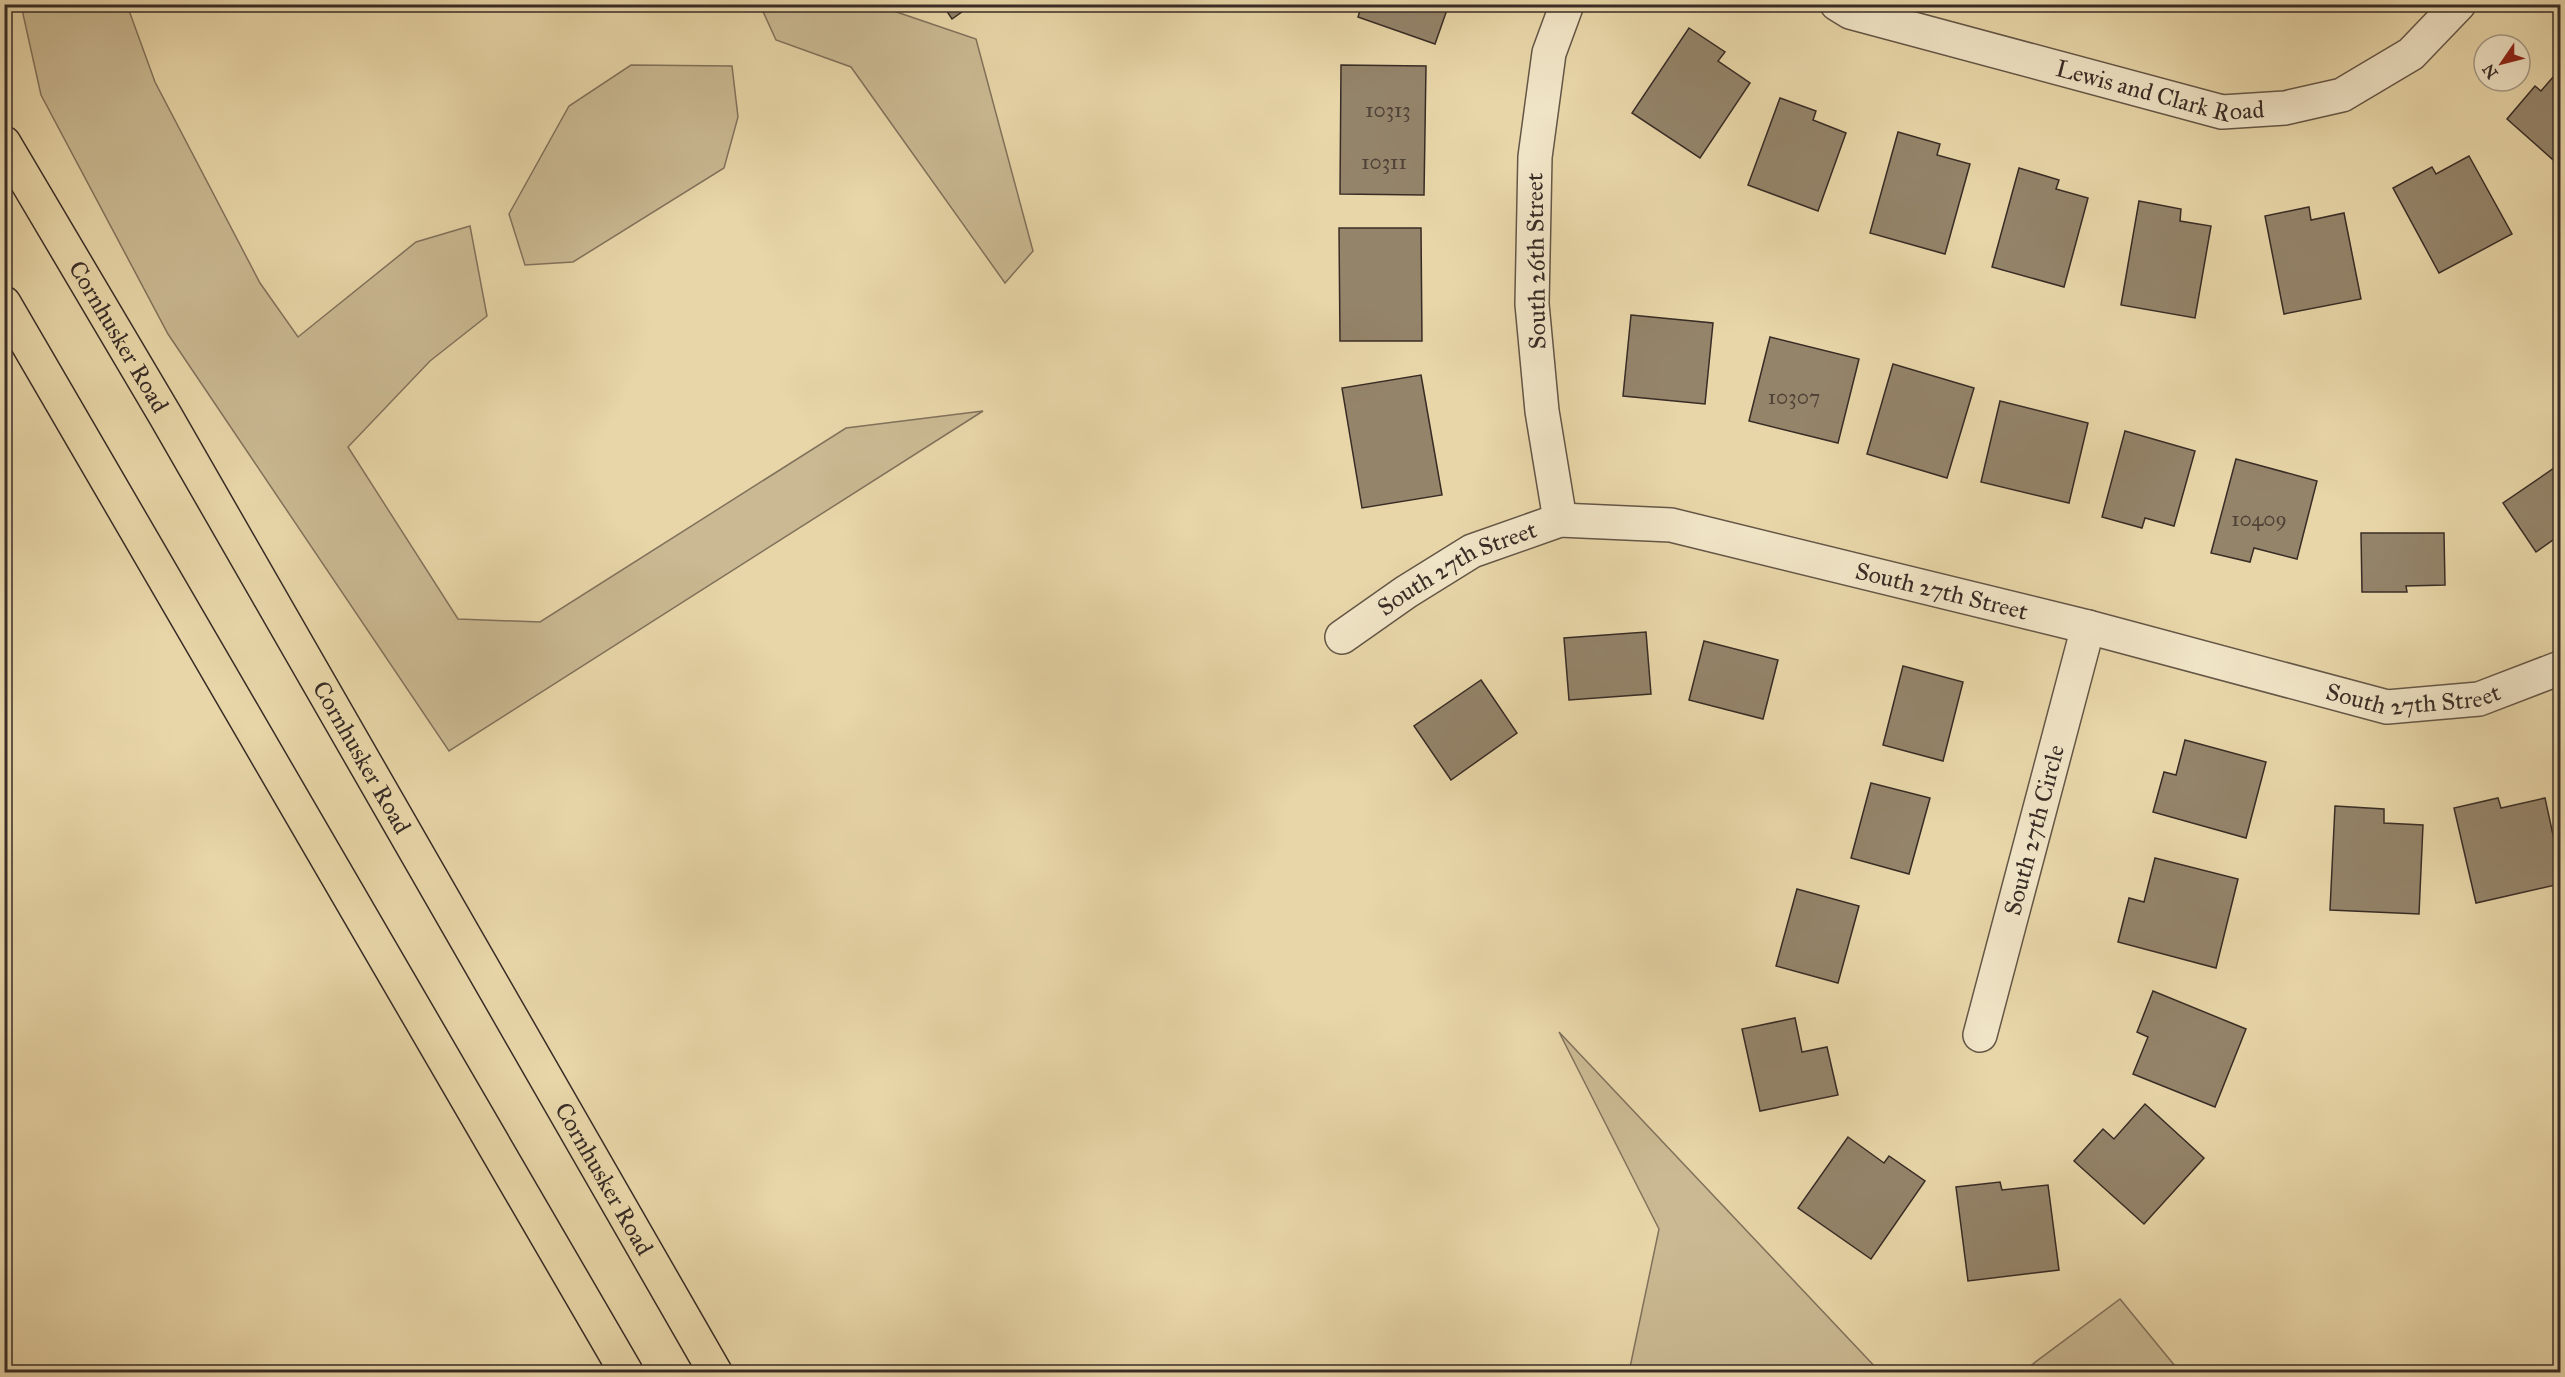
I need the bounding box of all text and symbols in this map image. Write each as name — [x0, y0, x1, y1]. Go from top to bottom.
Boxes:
north arrow — [2472, 33, 2532, 93]
street label: Lewis and Clark Road — [2053, 53, 2265, 129]
text: N — [2478, 60, 2502, 82]
house number: 10313 — [1365, 97, 1411, 123]
house number: 10311 — [1361, 149, 1407, 175]
street label: South 26th Street — [1519, 172, 1553, 350]
street label: Cornhusker Road — [62, 255, 175, 418]
house number: 10307 — [1768, 384, 1820, 410]
house number: 10409 — [2231, 506, 2287, 532]
street label: South 27th Street — [1372, 514, 1541, 622]
street label: South 27th Street — [1852, 556, 2031, 627]
street label: Cornhusker Road — [306, 676, 418, 839]
street label: South 27th Street — [2323, 676, 2505, 722]
street label: South 27th Circle — [1997, 741, 2071, 919]
street label: Cornhusker Road — [548, 1097, 660, 1261]

